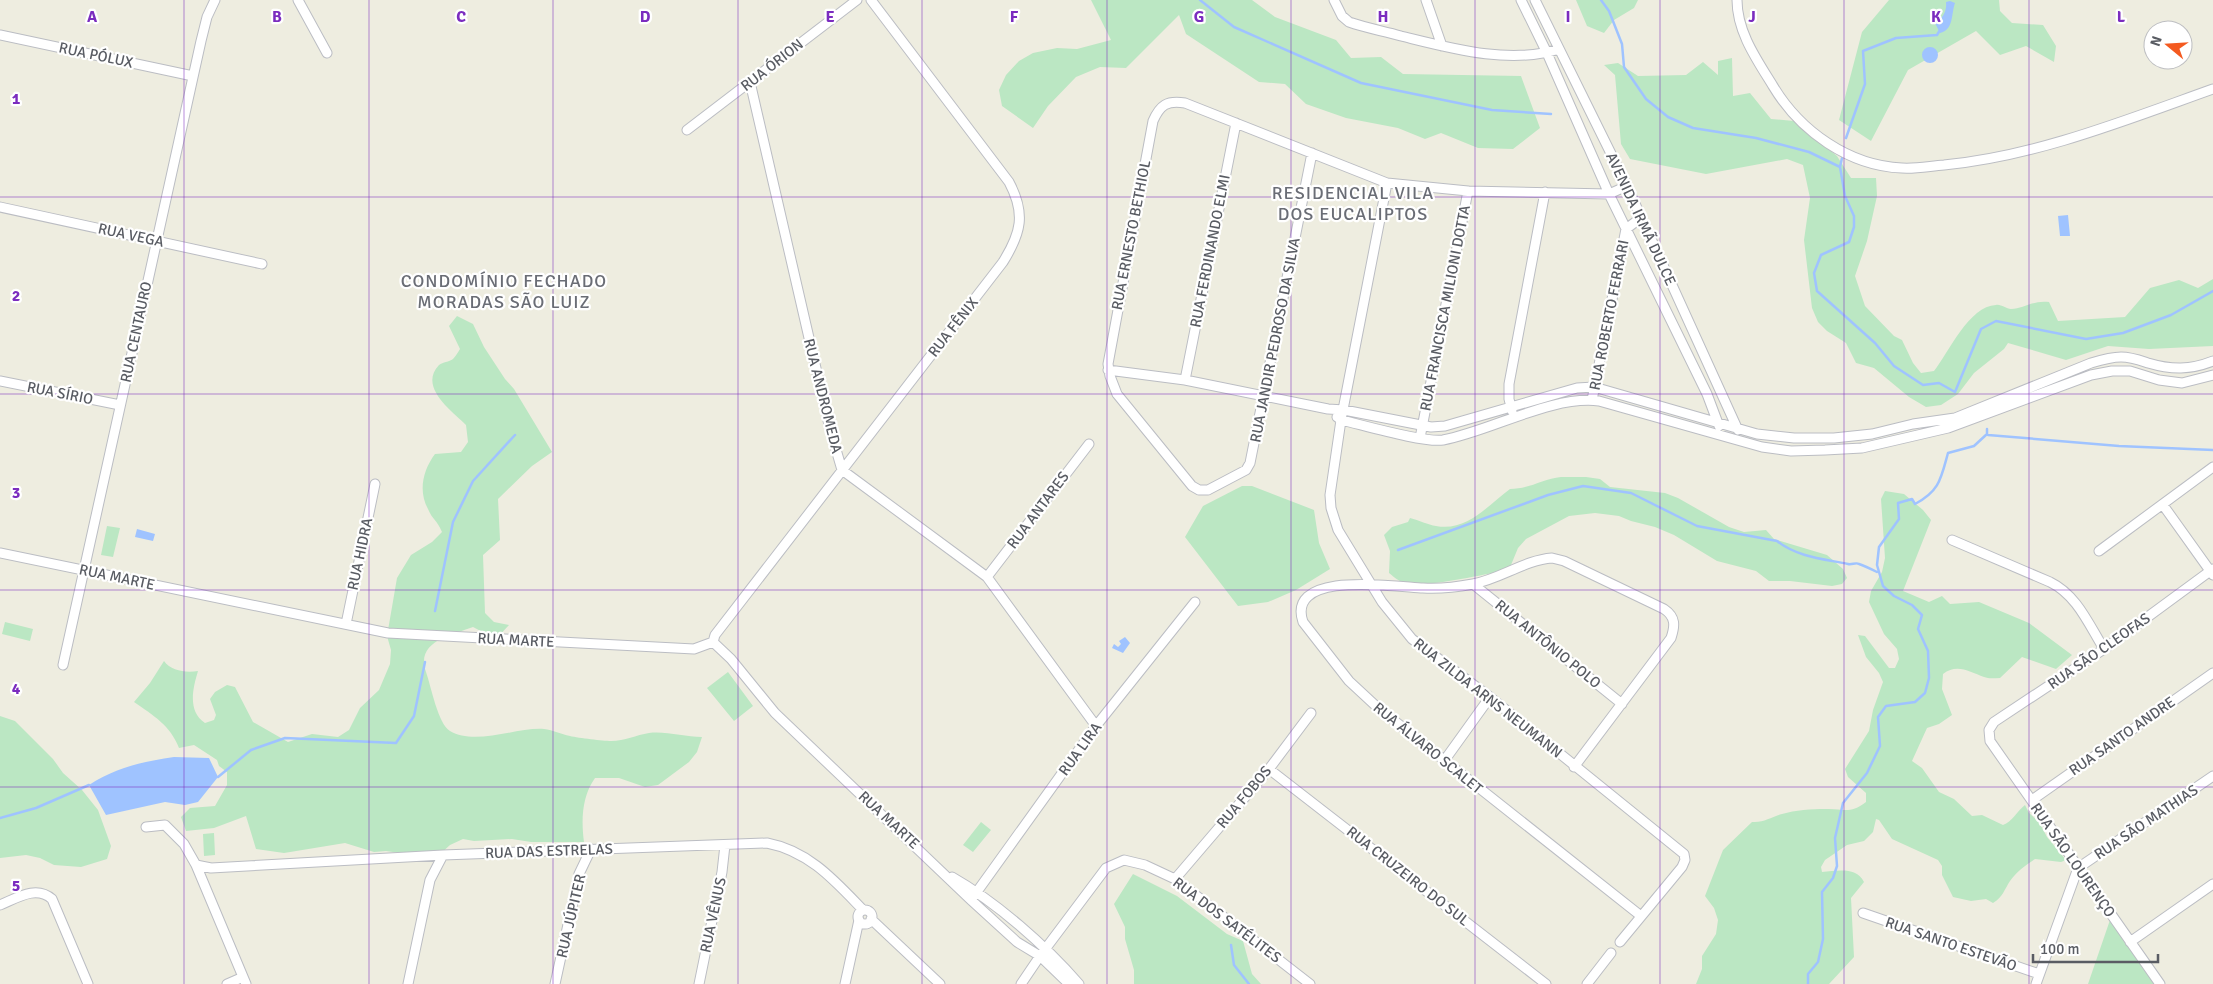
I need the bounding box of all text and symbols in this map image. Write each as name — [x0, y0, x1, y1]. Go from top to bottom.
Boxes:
text: A — [87, 7, 98, 27]
text: B — [272, 7, 282, 27]
text: C — [456, 7, 466, 27]
text: D — [640, 7, 651, 27]
text: E — [825, 7, 835, 27]
text: F — [1010, 7, 1019, 27]
text: G — [1194, 7, 1204, 27]
text: H — [1378, 7, 1388, 27]
text: I — [1565, 7, 1571, 27]
text: J — [1748, 7, 1756, 27]
text: K — [1931, 7, 1941, 27]
text: L — [2117, 7, 2126, 27]
north arrow — [2143, 20, 2193, 70]
street label: RUA ÓRION — [737, 34, 807, 95]
text: N — [2147, 34, 2166, 48]
street label: RUA PÓLUX — [57, 37, 135, 72]
text: 1 — [12, 89, 21, 109]
street label: AVENIDA IRMÃ DULCE — [1602, 149, 1681, 288]
street label: RUA ERNESTO BETHIOL — [1108, 158, 1154, 311]
street label: RUA FERDINANDO ELMI — [1186, 173, 1234, 329]
district label: RESIDENCIAL VILA DOS EUCALIPTOS — [1272, 182, 1434, 225]
street label: RUA FRANCISCA MILIONI DOTTA — [1416, 203, 1474, 413]
street label: RUA VEGA — [96, 219, 166, 251]
street label: RUA JANDIR PEDROSO DA SILVA — [1246, 236, 1304, 444]
street label: RUA ROBERTO FERRARI — [1586, 238, 1632, 392]
district label: CONDOMÍNIO FECHADO MORADAS SÃO LUIZ — [401, 270, 607, 313]
street label: RUA CENTAURO — [117, 280, 156, 384]
text: 2 — [12, 286, 20, 306]
street label: RUA FÊNIX — [924, 293, 982, 360]
street label: RUA ANDROMEDA — [800, 337, 846, 455]
street label: RUA SÍRIO — [25, 377, 95, 408]
street label: RUA ANTARES — [1003, 468, 1073, 552]
text: 3 — [12, 483, 20, 503]
street label: RUA HIDRA — [344, 516, 376, 592]
street label: RUA MARTE — [77, 560, 157, 594]
street label: RUA ANTÔNIO POLO — [1492, 595, 1605, 692]
street label: RUA SÃO CLEOFAS — [2044, 608, 2154, 693]
street label: RUA MARTE — [477, 629, 555, 651]
street label: RUA ZILDA ARNS NEUMANN — [1410, 634, 1566, 762]
text: 4 — [12, 679, 21, 699]
street label: RUA SANTO ANDRE — [2065, 693, 2179, 779]
street label: RUA ÁLVARO SCALET — [1370, 698, 1487, 798]
street label: RUA LIRA — [1055, 719, 1105, 779]
street label: RUA FOBOS — [1213, 762, 1275, 832]
street label: RUA SÃO MATHIAS — [2090, 780, 2201, 863]
street label: RUA MARTE — [855, 787, 923, 853]
street label: RUA SÃO LOURENÇO — [2027, 799, 2120, 921]
street label: RUA CRUZEIRO DO SUL — [1343, 822, 1473, 930]
street label: RUA DAS ESTRELAS — [485, 840, 613, 862]
street label: RUA JÚPITER — [552, 872, 589, 960]
street label: RUA DOS SATÉLITES — [1169, 873, 1285, 967]
text: 5 — [12, 876, 20, 896]
street label: RUA VÊNUS — [696, 876, 730, 954]
street label: RUA SANTO ESTEVÃO — [1883, 912, 2020, 975]
scale bar — [2033, 932, 2158, 964]
text: 100 m — [2040, 940, 2080, 958]

